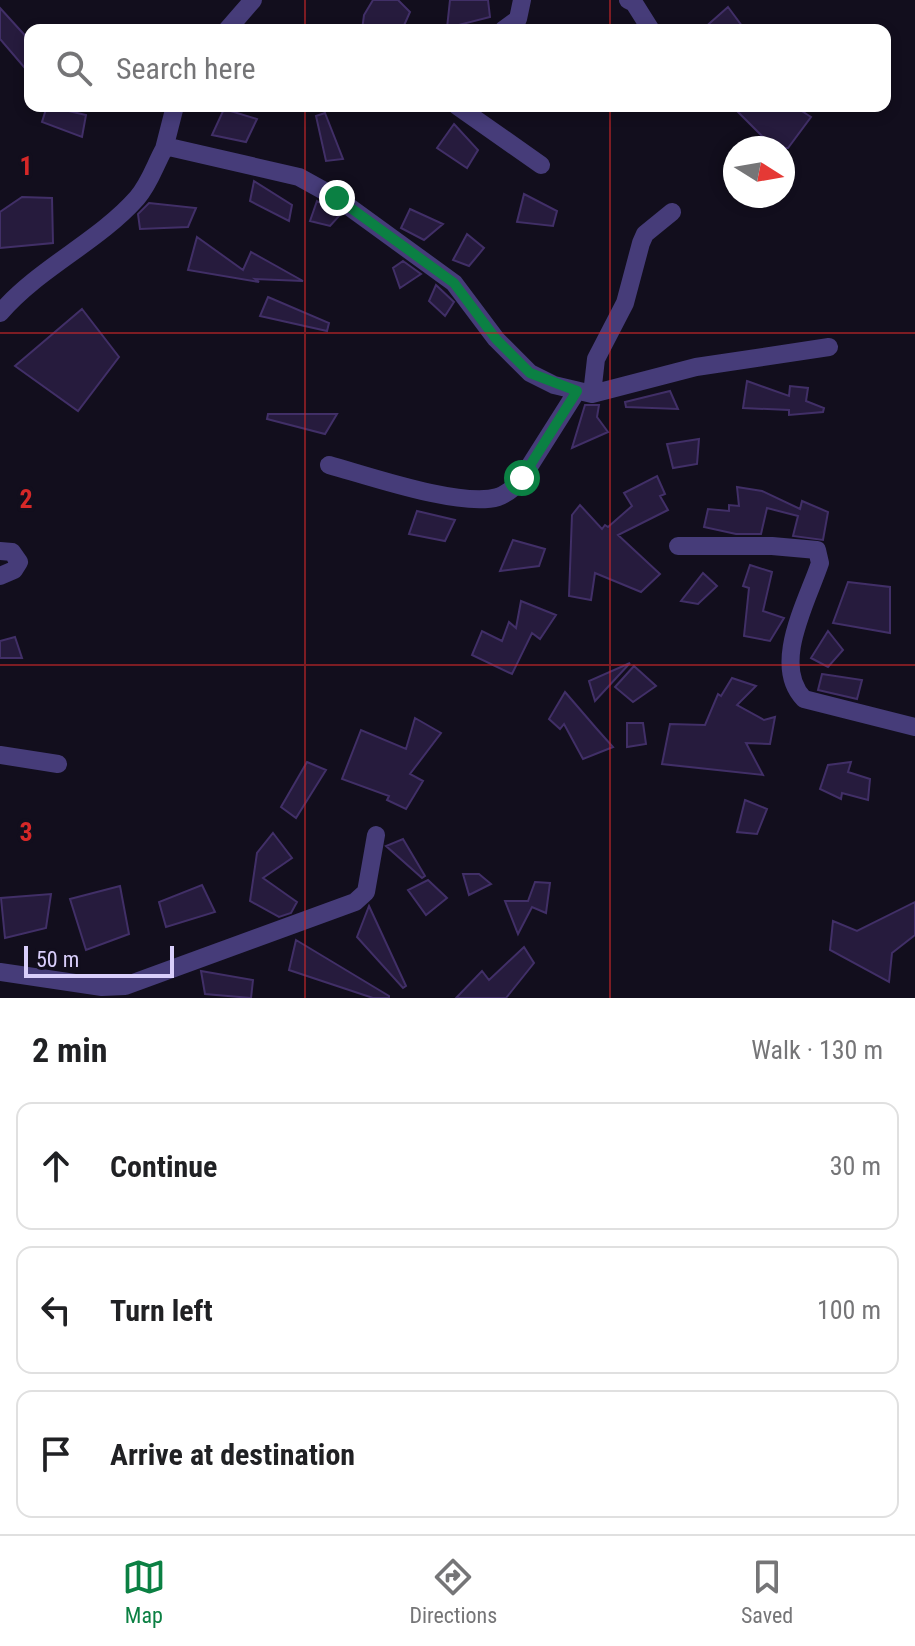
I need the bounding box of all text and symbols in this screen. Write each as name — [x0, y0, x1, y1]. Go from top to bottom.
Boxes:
search box — [24, 24, 891, 112]
icon: search — [52, 46, 96, 90]
text: Search here — [116, 51, 256, 86]
north arrow — [723, 136, 795, 208]
text: 1 — [19, 151, 33, 181]
route end — [319, 180, 355, 216]
route start — [504, 460, 540, 496]
text: 2 — [19, 484, 33, 514]
text: 3 — [19, 817, 33, 847]
scale bar — [24, 942, 174, 978]
text: 50 m — [36, 947, 79, 972]
text: 2 min — [32, 1030, 108, 1070]
text: Walk · 130 m — [751, 1035, 883, 1065]
icon: ahead — [34, 1144, 78, 1188]
text: Continue — [110, 1149, 217, 1184]
text: 30 m — [830, 1151, 881, 1181]
icon: left — [34, 1288, 78, 1332]
text: Turn left — [110, 1293, 213, 1328]
text: 100 m — [817, 1295, 881, 1325]
icon: arrive — [34, 1432, 78, 1476]
text: Arrive at destination — [110, 1437, 355, 1472]
tab: Map — [122, 1555, 166, 1628]
tab: Directions — [409, 1555, 497, 1628]
tab: Saved — [741, 1555, 793, 1628]

